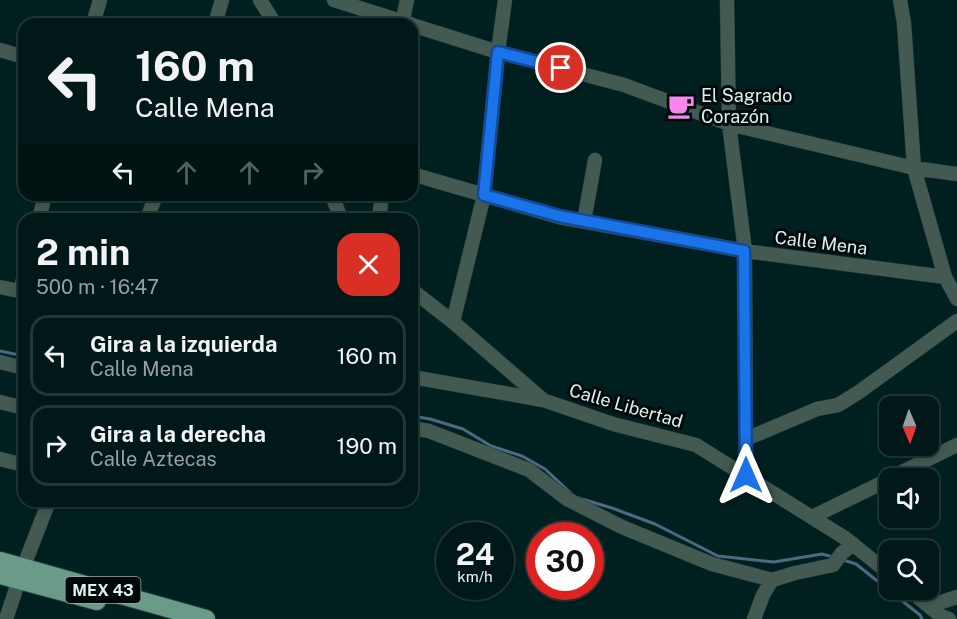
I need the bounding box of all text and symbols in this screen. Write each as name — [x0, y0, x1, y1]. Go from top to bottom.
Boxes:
text: 160 m — [135, 41, 255, 90]
icon: left — [36, 42, 114, 120]
pin — [535, 42, 586, 93]
icon: arrive — [544, 51, 577, 84]
place label: El Sagrado Corazón — [701, 85, 793, 127]
text: Calle Mena — [135, 91, 275, 123]
cafe icon: El Sagrado Corazón — [666, 91, 696, 121]
icon: left — [107, 156, 140, 189]
icon: ahead — [170, 156, 203, 189]
icon: ahead — [233, 156, 266, 189]
icon: right — [296, 156, 329, 189]
street label: Calle Mena — [774, 226, 869, 259]
text: 2 min — [36, 231, 130, 273]
button: close — [337, 233, 400, 296]
text: 500 m · 16:47 — [36, 275, 159, 299]
text: Gira a la izquierda — [90, 331, 277, 357]
icon: left — [39, 339, 72, 372]
text: 160 m — [337, 343, 397, 369]
text: Calle Mena — [90, 357, 194, 381]
street label: Calle Libertad — [567, 379, 685, 432]
north arrow — [879, 396, 939, 456]
map controls — [879, 396, 939, 600]
text: Gira a la derecha — [90, 421, 266, 447]
icon: right — [39, 429, 72, 462]
text: 190 m — [337, 433, 397, 459]
position arrow — [714, 443, 778, 507]
text: Calle Aztecas — [90, 447, 217, 471]
button: sound — [879, 468, 939, 528]
speed limit sign: 30 — [526, 522, 604, 600]
text: 24 — [456, 536, 494, 572]
button: search — [879, 540, 939, 600]
text: km/h — [457, 568, 493, 585]
road number: MEX 43 — [66, 577, 140, 603]

